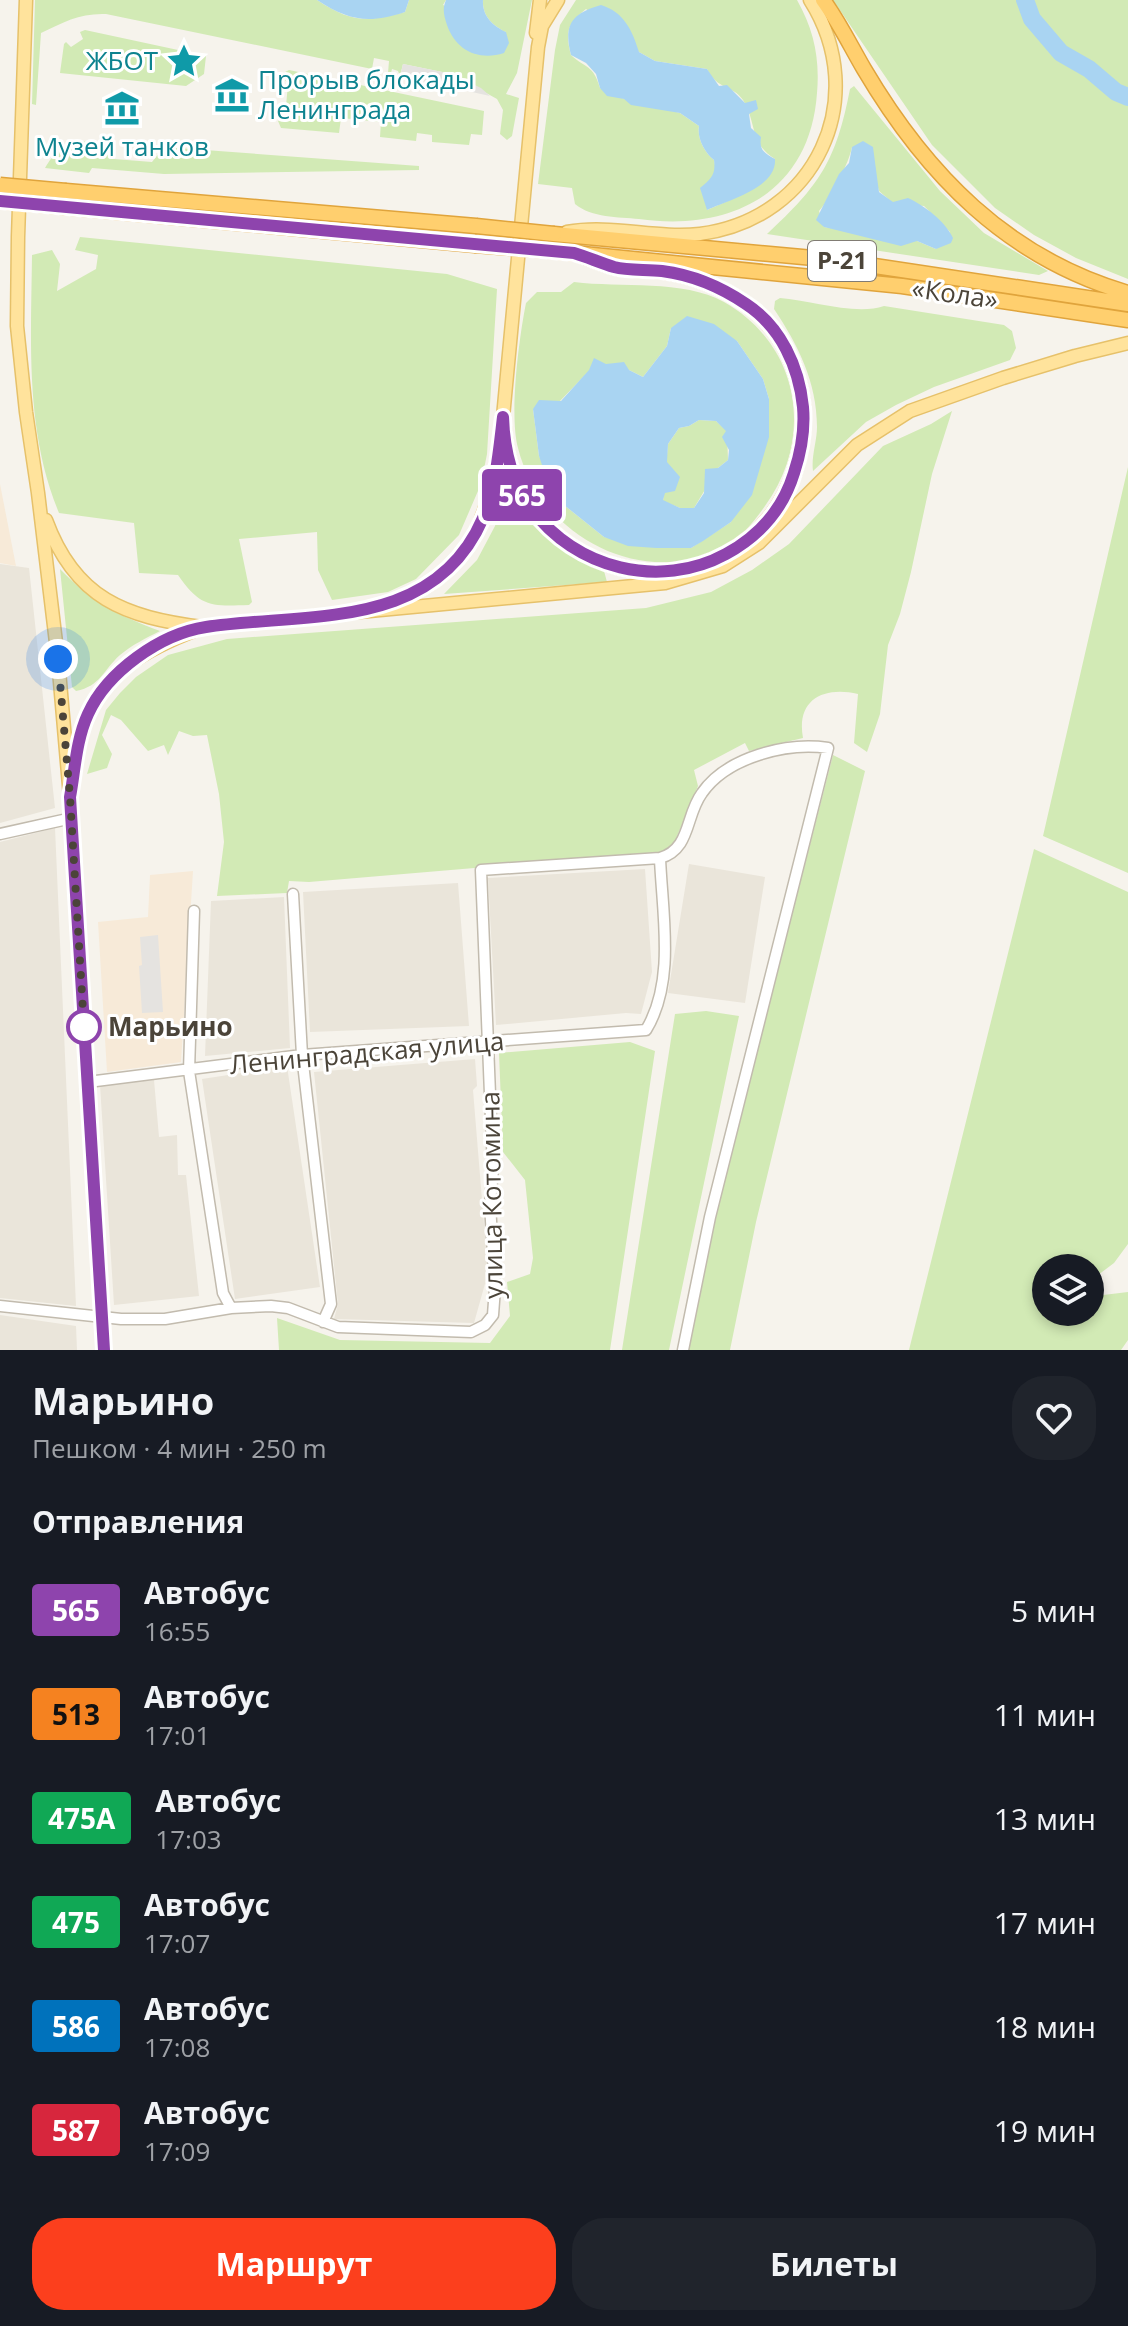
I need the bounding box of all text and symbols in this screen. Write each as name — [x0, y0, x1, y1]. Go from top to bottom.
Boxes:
place label: ЖБОТ — [86, 42, 159, 78]
place icon: ЖБОТ — [165, 42, 203, 80]
place label: Прорыв блокады Ленинграда — [258, 61, 475, 127]
museum icon: Прорыв блокады Ленинграда — [213, 76, 251, 114]
museum icon: Музей танков — [103, 89, 141, 127]
place label: Музей танков — [35, 128, 209, 164]
road number: Р-21 — [808, 241, 876, 281]
street label: «Кола» — [910, 269, 1001, 317]
line badge: 565 — [476, 469, 568, 521]
text: 565 — [498, 476, 546, 514]
your location — [38, 639, 78, 679]
place label: Марьино — [108, 1008, 233, 1044]
marker: Марьино — [67, 1010, 101, 1044]
street label: Ленинградская улица — [228, 1022, 506, 1082]
street label: улица Котомина — [471, 1091, 511, 1299]
map controls — [1032, 1254, 1104, 1326]
button: layers — [1032, 1254, 1104, 1326]
text: Марьино — [32, 1374, 214, 1426]
button: heart — [1012, 1376, 1096, 1460]
text: Пешком · 4 мин · 250 m — [32, 1430, 327, 1466]
text: Отправления — [32, 1501, 244, 1542]
text: Автобус — [144, 1572, 270, 1613]
text: 5 мин — [1011, 1590, 1096, 1631]
text: 565 — [52, 1591, 100, 1629]
text: 16:55 — [144, 1613, 210, 1649]
text: Автобус — [144, 1676, 270, 1717]
text: 11 мин — [994, 1694, 1096, 1735]
text: 513 — [52, 1695, 100, 1733]
text: 17:01 — [144, 1717, 210, 1753]
text: Автобус — [155, 1780, 281, 1821]
text: 13 мин — [994, 1798, 1096, 1839]
text: 475А — [48, 1799, 115, 1837]
text: 17:03 — [155, 1821, 222, 1857]
text: Автобус — [144, 1884, 270, 1925]
text: 17 мин — [994, 1902, 1096, 1943]
text: 475 — [52, 1903, 100, 1941]
text: 17:07 — [144, 1925, 210, 1961]
text: Автобус — [144, 1988, 270, 2029]
text: 18 мин — [994, 2006, 1096, 2047]
text: 586 — [52, 2007, 100, 2045]
text: 17:08 — [144, 2029, 210, 2065]
text: Автобус — [144, 2092, 270, 2133]
text: 19 мин — [994, 2110, 1096, 2151]
text: 587 — [52, 2111, 100, 2149]
text: 17:09 — [144, 2133, 210, 2169]
button: Маршрут — [32, 2218, 556, 2310]
button: Билеты — [572, 2218, 1096, 2310]

